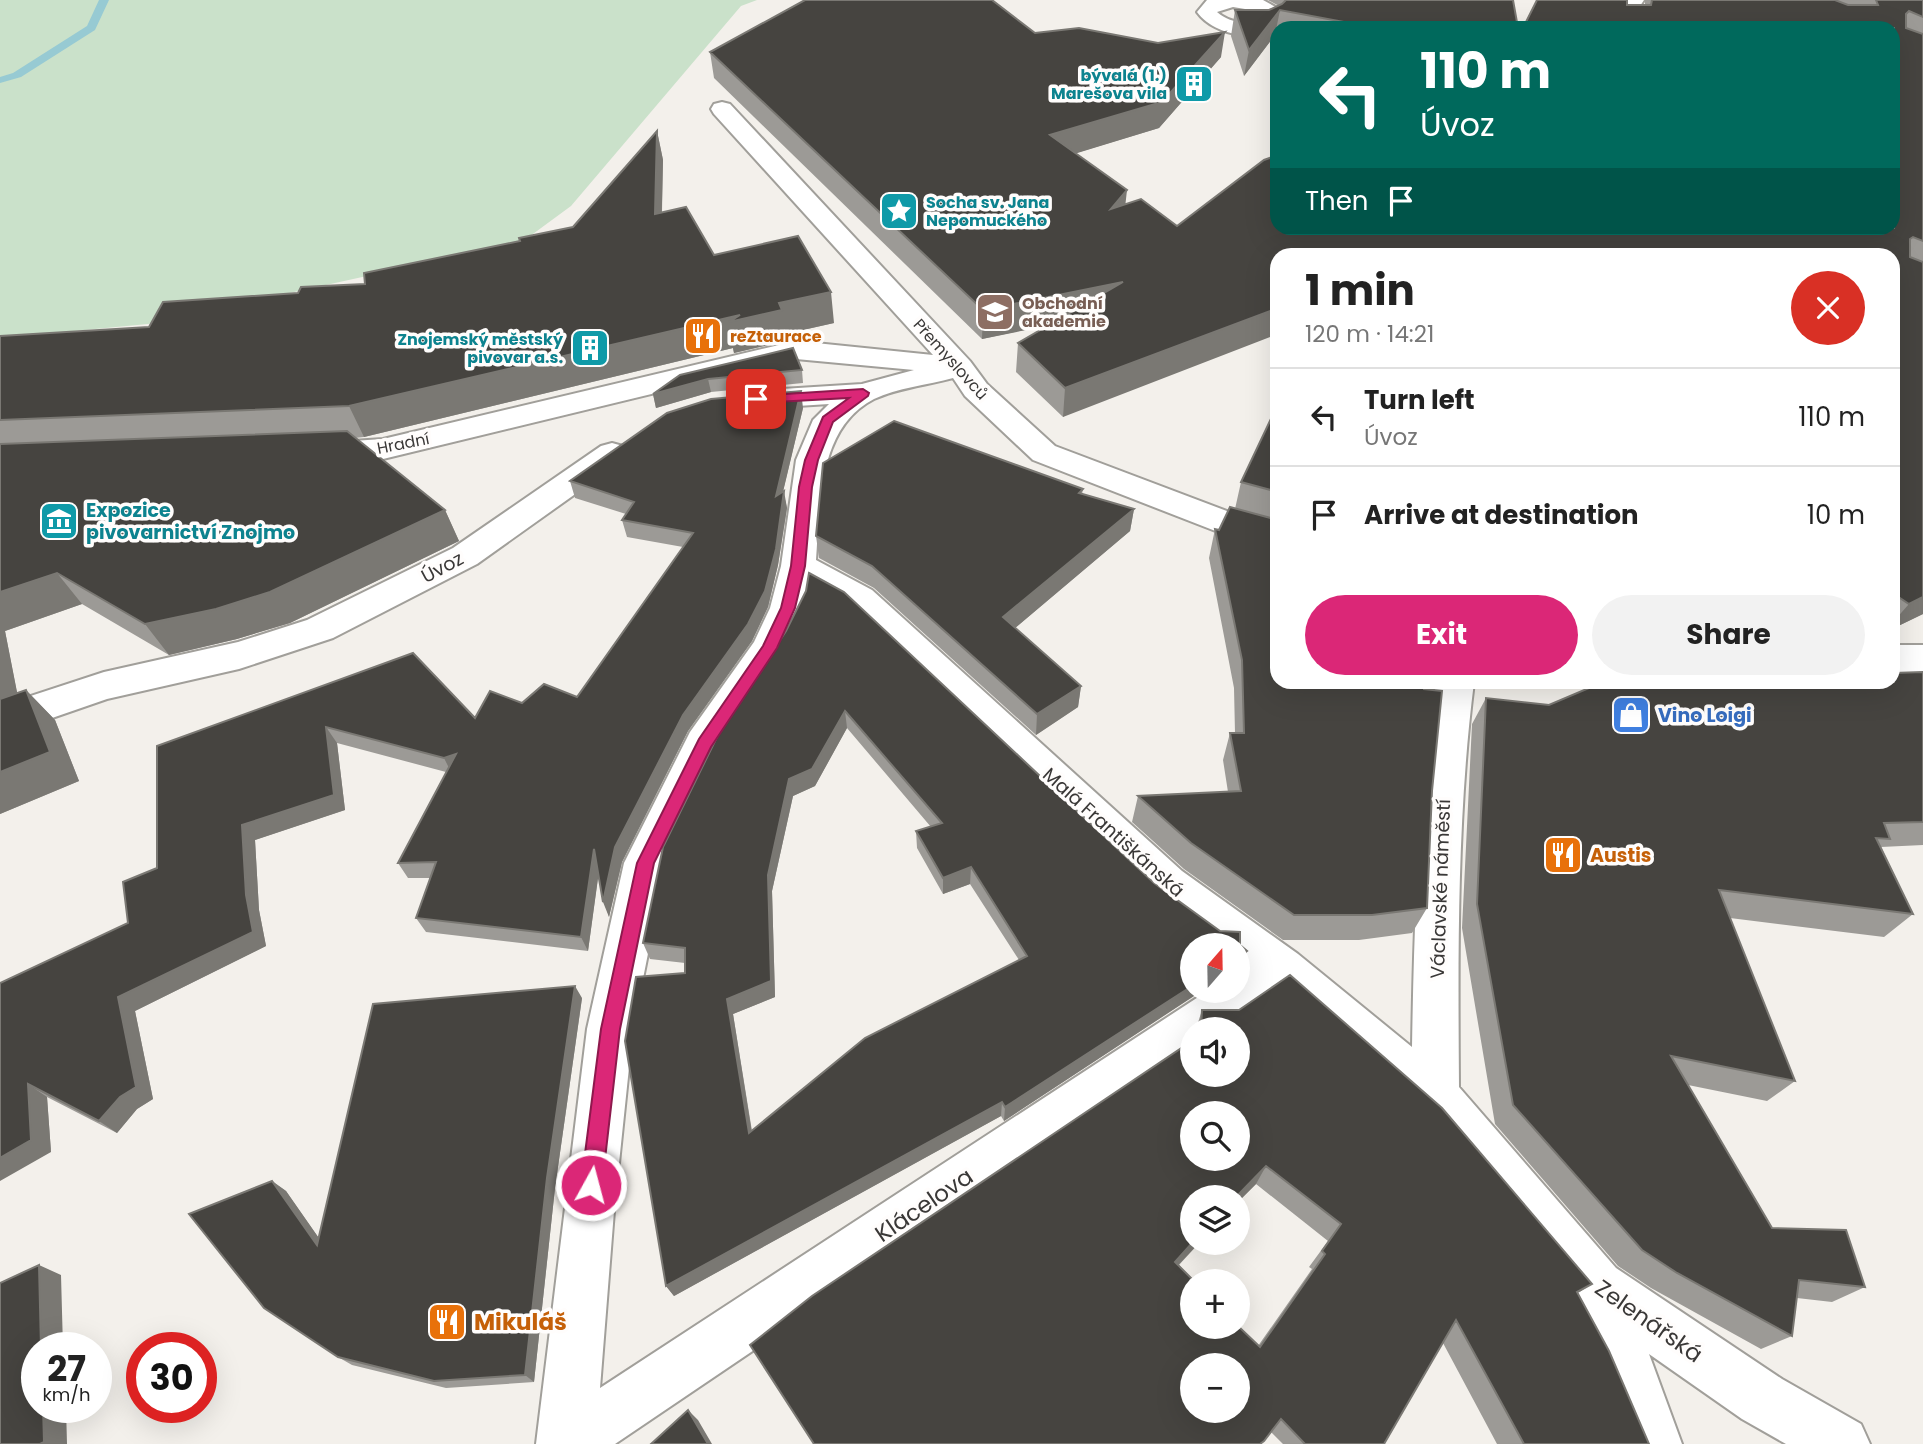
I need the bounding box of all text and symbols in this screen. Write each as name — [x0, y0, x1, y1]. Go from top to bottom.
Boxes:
text: 110 m — [1420, 37, 1551, 105]
icon: left — [1305, 49, 1396, 140]
building icon: bývalá (1.) Marešova vila — [1173, 63, 1215, 105]
place label: bývalá (1.) Marešova vila — [1051, 64, 1167, 105]
text: Úvoz — [1420, 102, 1495, 147]
icon: arrive — [1382, 182, 1420, 220]
text: Then — [1305, 183, 1368, 219]
place icon: Socha sv. Jana Nepomuckého — [878, 190, 920, 232]
place label: Socha sv. Jana Nepomuckého — [926, 191, 1049, 232]
text: 1 min — [1305, 261, 1415, 320]
button: close — [1791, 271, 1865, 345]
school or university icon: Obchodní akademie — [974, 291, 1016, 333]
place label: Obchodní akademie — [1022, 292, 1106, 333]
street label: Přemyslovců — [908, 314, 993, 405]
restaurant icon: reZtaurace — [682, 315, 724, 357]
text: 120 m · 14:21 — [1305, 318, 1434, 350]
place label: reZtaurace — [730, 325, 822, 348]
building icon: Znojemský městský pivovar a.s. — [569, 327, 611, 369]
place label: Znojemský městský pivovar a.s. — [398, 328, 564, 369]
pin — [726, 369, 786, 429]
icon: arrive — [737, 380, 775, 418]
text: Turn left — [1364, 382, 1475, 418]
icon: left — [1305, 398, 1343, 436]
text: 110 m — [1798, 399, 1865, 435]
text: Úvoz — [1364, 421, 1418, 453]
street label: Hradní — [375, 427, 431, 460]
icon: arrive — [1305, 496, 1343, 534]
place label: Expozice pivovarnictví Znojmo — [86, 497, 295, 546]
text: Arrive at destination — [1364, 497, 1639, 533]
text: 10 m — [1807, 497, 1865, 533]
museum icon: Expozice pivovarnictví Znojmo — [38, 500, 80, 542]
street label: Úvoz — [416, 545, 468, 590]
button: Exit — [1305, 595, 1578, 675]
button: Share — [1592, 595, 1865, 675]
shop icon: Vino Loigi — [1610, 694, 1652, 736]
place label: Vino Loigi — [1658, 702, 1752, 729]
street label: Malá Františkánská — [1037, 761, 1190, 903]
street label: Václavské náměstí — [1424, 798, 1457, 979]
restaurant icon: Austis — [1542, 834, 1584, 876]
place label: Austis — [1590, 842, 1651, 869]
north arrow — [1180, 933, 1250, 1003]
map controls — [1180, 933, 1250, 1423]
button: sound — [1180, 1017, 1250, 1087]
button: search — [1180, 1101, 1250, 1171]
position arrow — [554, 1148, 628, 1222]
street label: Klácelova — [869, 1160, 979, 1250]
button: layers — [1180, 1185, 1250, 1255]
button: + — [1180, 1269, 1250, 1339]
street label: Zelenářská — [1589, 1272, 1709, 1370]
restaurant icon: Mikuláš — [426, 1301, 468, 1343]
place label: Mikuláš — [474, 1306, 567, 1338]
speed limit sign: 30 — [126, 1332, 217, 1423]
text: 27 — [47, 1344, 86, 1393]
button: − — [1180, 1353, 1250, 1423]
text: km/h — [43, 1382, 90, 1407]

